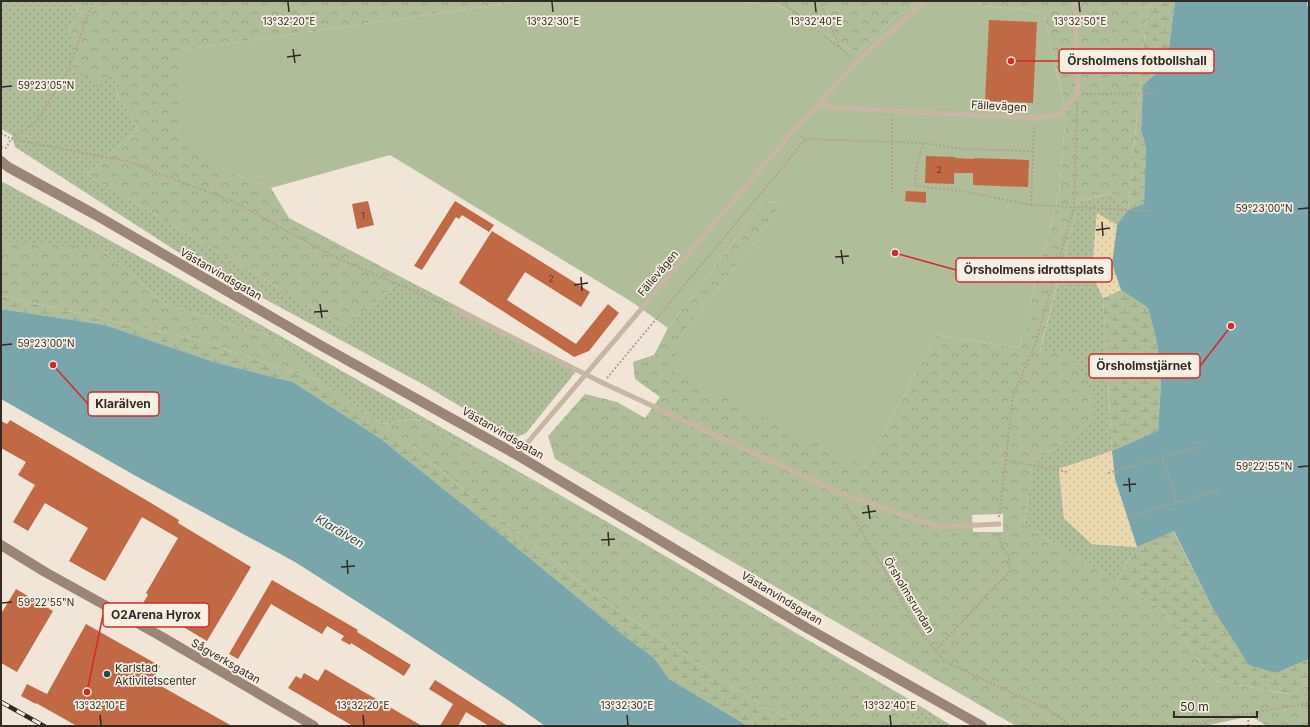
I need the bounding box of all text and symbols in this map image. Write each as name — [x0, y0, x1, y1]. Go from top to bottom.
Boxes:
text: 13°32'20"E — [262, 15, 316, 27]
text: 13°32'30"E — [526, 15, 580, 27]
text: 13°32'40"E — [790, 15, 842, 27]
text: 13°32'50"E — [1054, 15, 1106, 27]
callout: Örsholmens fotbollshall — [1059, 49, 1214, 73]
text: Örsholmens fotbollshall — [1067, 53, 1207, 68]
text: 59°23'05"N — [18, 79, 74, 91]
street label: Fällevägen — [971, 98, 1027, 114]
house number: 2 — [936, 164, 942, 175]
text: 59°23'00"N — [1236, 202, 1292, 214]
house number: 1 — [361, 210, 365, 221]
street label: Västanvindsgatan — [177, 245, 265, 303]
street label: Fällevägen — [635, 247, 681, 299]
callout: Örsholmens idrottsplats — [956, 258, 1112, 282]
text: Örsholmens idrottsplats — [964, 262, 1105, 277]
house number: 2 — [548, 273, 554, 284]
text: 59°23'00"N — [18, 337, 74, 349]
callout: Örsholmstjärnet — [1089, 354, 1200, 378]
text: Örsholmstjärnet — [1096, 358, 1192, 373]
callout: Klarälven — [88, 392, 159, 416]
text: Klarälven — [95, 396, 151, 411]
street label: Västanvindsgatan — [459, 404, 547, 462]
text: 59°22'55"N — [1236, 460, 1292, 472]
water label: Klarälven — [313, 511, 367, 551]
street label: Örsholmsrundan — [881, 554, 937, 636]
street label: Västanvindsgatan — [739, 568, 825, 628]
text: 59°22'55"N — [18, 596, 74, 608]
callout: O2Arena Hyrox — [103, 603, 209, 627]
text: O2Arena Hyrox — [111, 607, 201, 622]
street label: Sågverksgatan — [189, 635, 263, 687]
place label: Karlstad Aktivitetscenter — [115, 661, 196, 688]
marker: Karlstad Aktivitetscenter — [102, 669, 112, 679]
scale bar — [1174, 693, 1257, 719]
text: 13°32'10"E — [75, 699, 125, 711]
text: 13°32'20"E — [336, 699, 390, 711]
text: 13°32'30"E — [600, 699, 654, 711]
text: 13°32'40"E — [864, 699, 916, 711]
text: 50 m — [1180, 699, 1209, 714]

